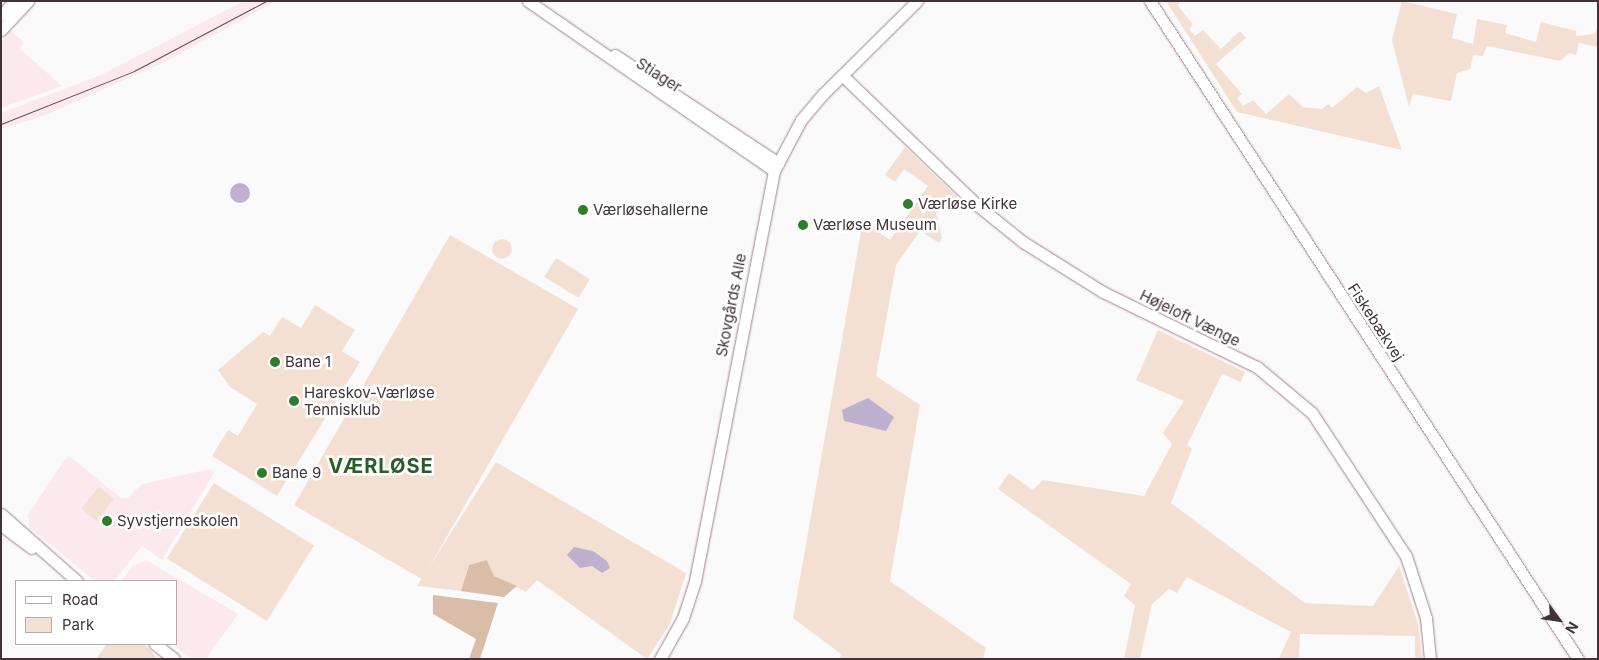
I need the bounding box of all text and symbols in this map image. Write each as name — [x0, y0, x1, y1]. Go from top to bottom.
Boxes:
street label: Stiager — [633, 54, 685, 96]
place label: Værløse Kirke — [918, 195, 1017, 213]
marker: Værløse Kirke — [902, 198, 914, 210]
place label: Værløsehallerne — [593, 201, 708, 219]
marker: Værløsehallerne — [577, 204, 589, 216]
place label: Værløse Museum — [813, 216, 937, 234]
marker: Værløse Museum — [797, 219, 809, 231]
street label: Skovgårds Alle — [712, 252, 750, 358]
street label: Fiskebækvej — [1344, 280, 1408, 364]
street label: Højeloft Vænge — [1137, 286, 1243, 350]
place label: Bane 1 — [285, 353, 331, 371]
marker: Bane 1 — [269, 356, 281, 368]
place label: Hareskov-Værløse Tennisklub — [304, 383, 435, 418]
marker: Hareskov-Værløse Tennisklub — [288, 395, 300, 407]
district label: VÆRLØSE — [327, 454, 435, 478]
place label: Bane 9 — [272, 464, 321, 482]
marker: Bane 9 — [256, 467, 268, 479]
place label: Syvstjerneskolen — [117, 512, 238, 530]
marker: Syvstjerneskolen — [101, 515, 113, 527]
legend — [15, 580, 178, 645]
text: Road — [62, 590, 98, 609]
north arrow — [1534, 595, 1584, 645]
text: Park — [62, 615, 94, 634]
text: N — [1562, 619, 1582, 637]

